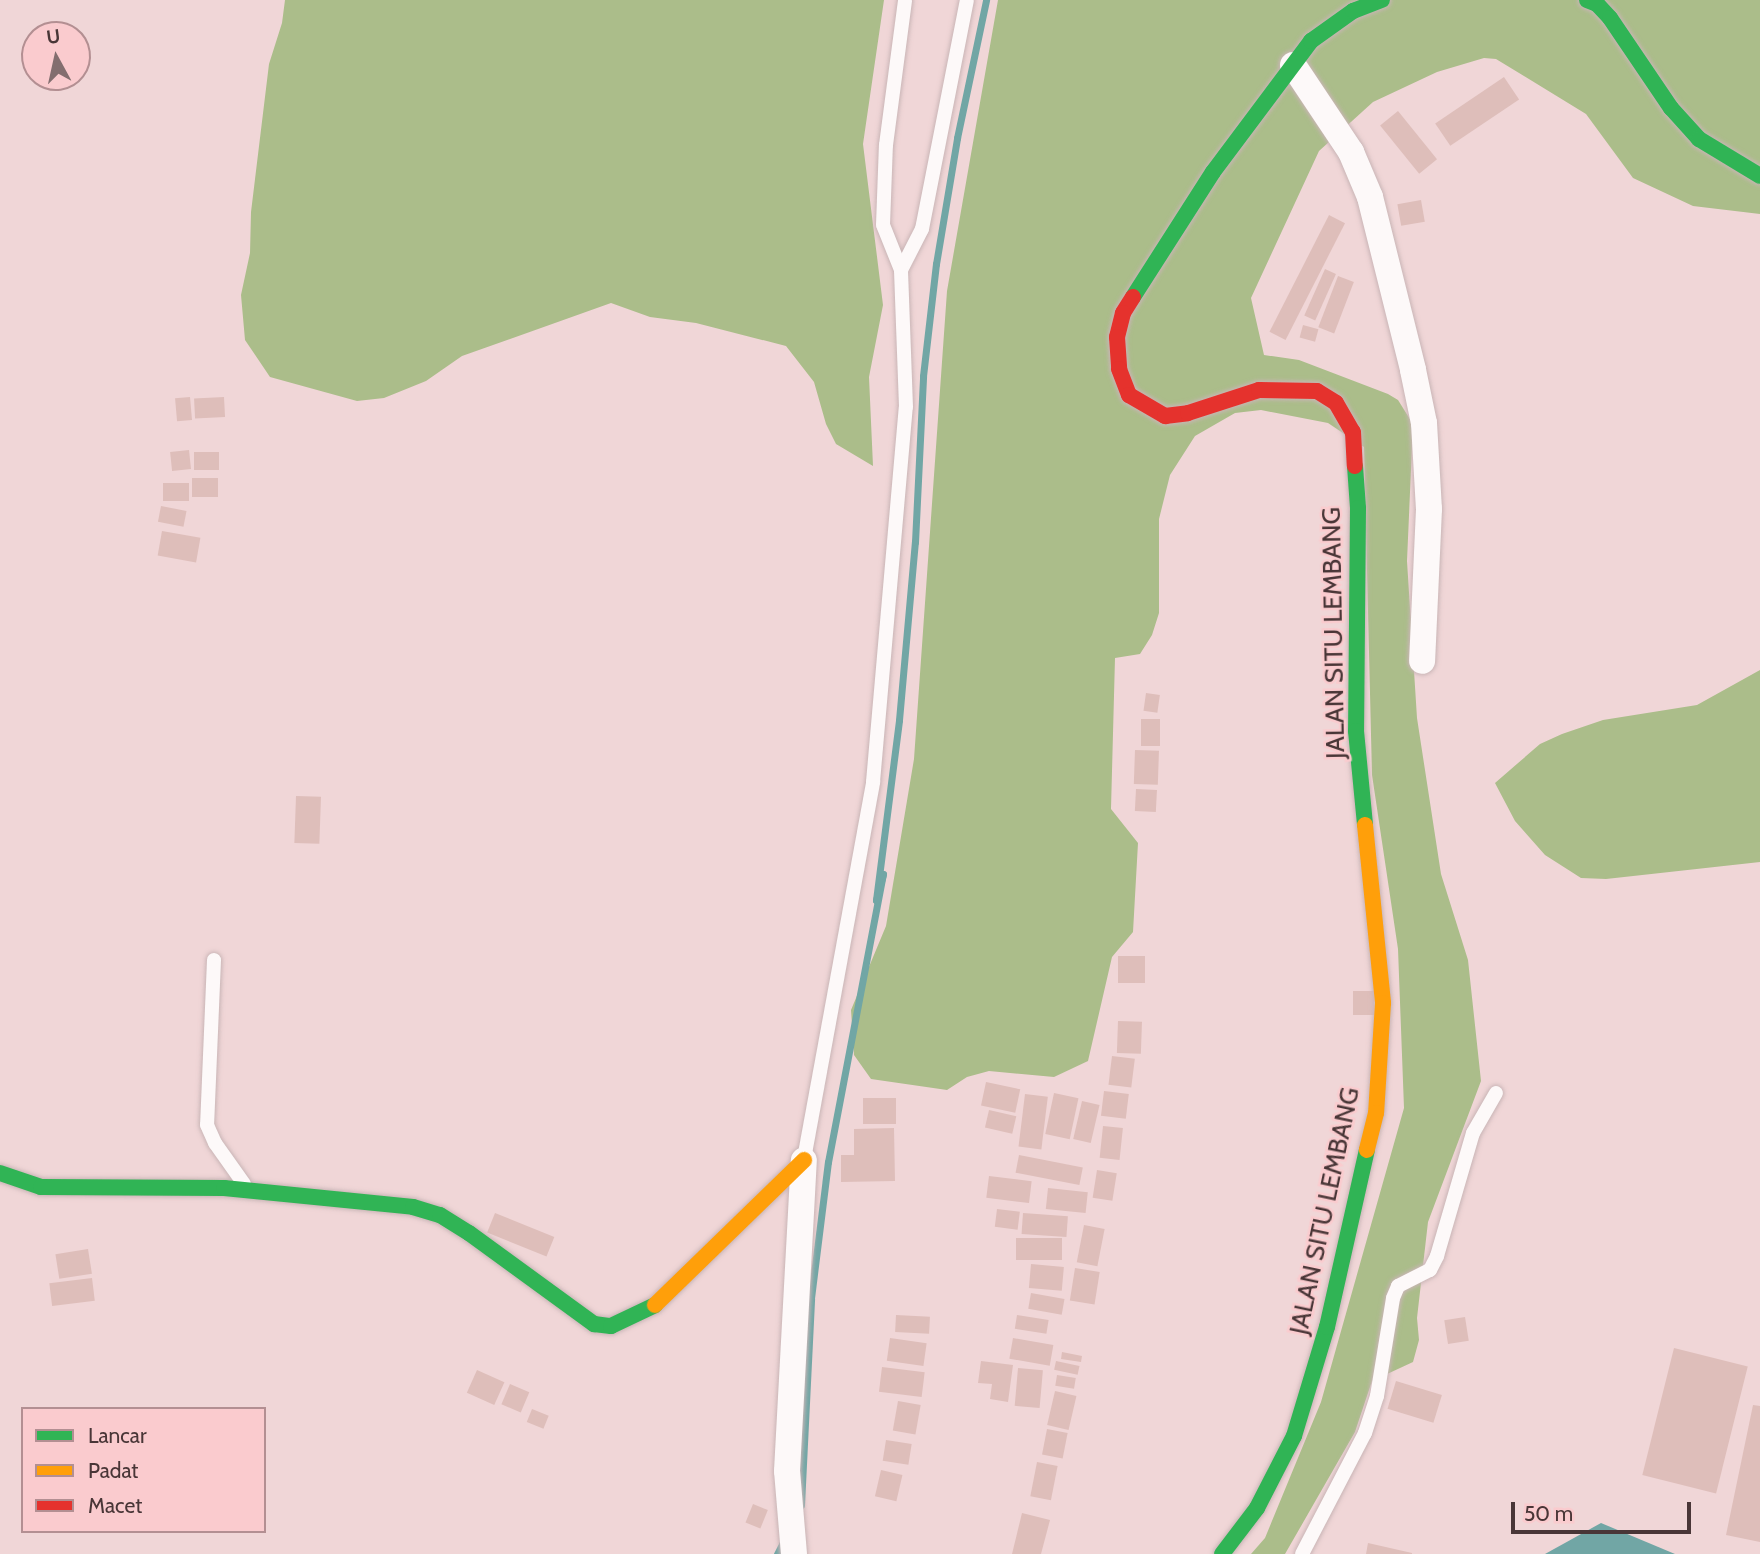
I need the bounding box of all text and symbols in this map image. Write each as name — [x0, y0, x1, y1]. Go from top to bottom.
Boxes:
north arrow — [21, 21, 91, 91]
text: U — [45, 24, 62, 49]
street label: JALAN SITU LEMBANG — [1316, 507, 1352, 759]
street label: JALAN SITU LEMBANG — [1284, 1085, 1366, 1337]
legend — [21, 1407, 266, 1533]
text: Lancar — [88, 1423, 147, 1448]
text: Padat — [88, 1458, 138, 1483]
scale bar — [1515, 1488, 1695, 1532]
text: Macet — [88, 1493, 142, 1518]
text: 50 m — [1524, 1501, 1573, 1526]

